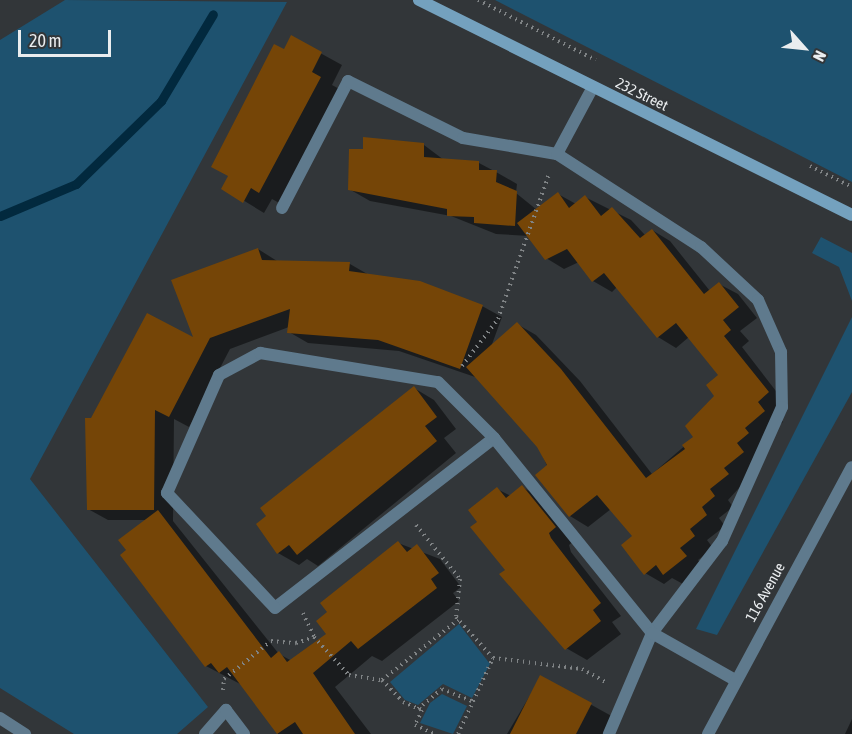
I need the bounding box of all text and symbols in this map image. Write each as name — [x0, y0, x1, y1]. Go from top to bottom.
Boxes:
scale bar — [21, 18, 114, 56]
north arrow — [774, 18, 834, 78]
text: 20 m — [29, 30, 61, 51]
text: N — [810, 48, 830, 64]
street label: 232 Street — [613, 74, 671, 114]
street label: 116 Avenue — [741, 559, 789, 625]

